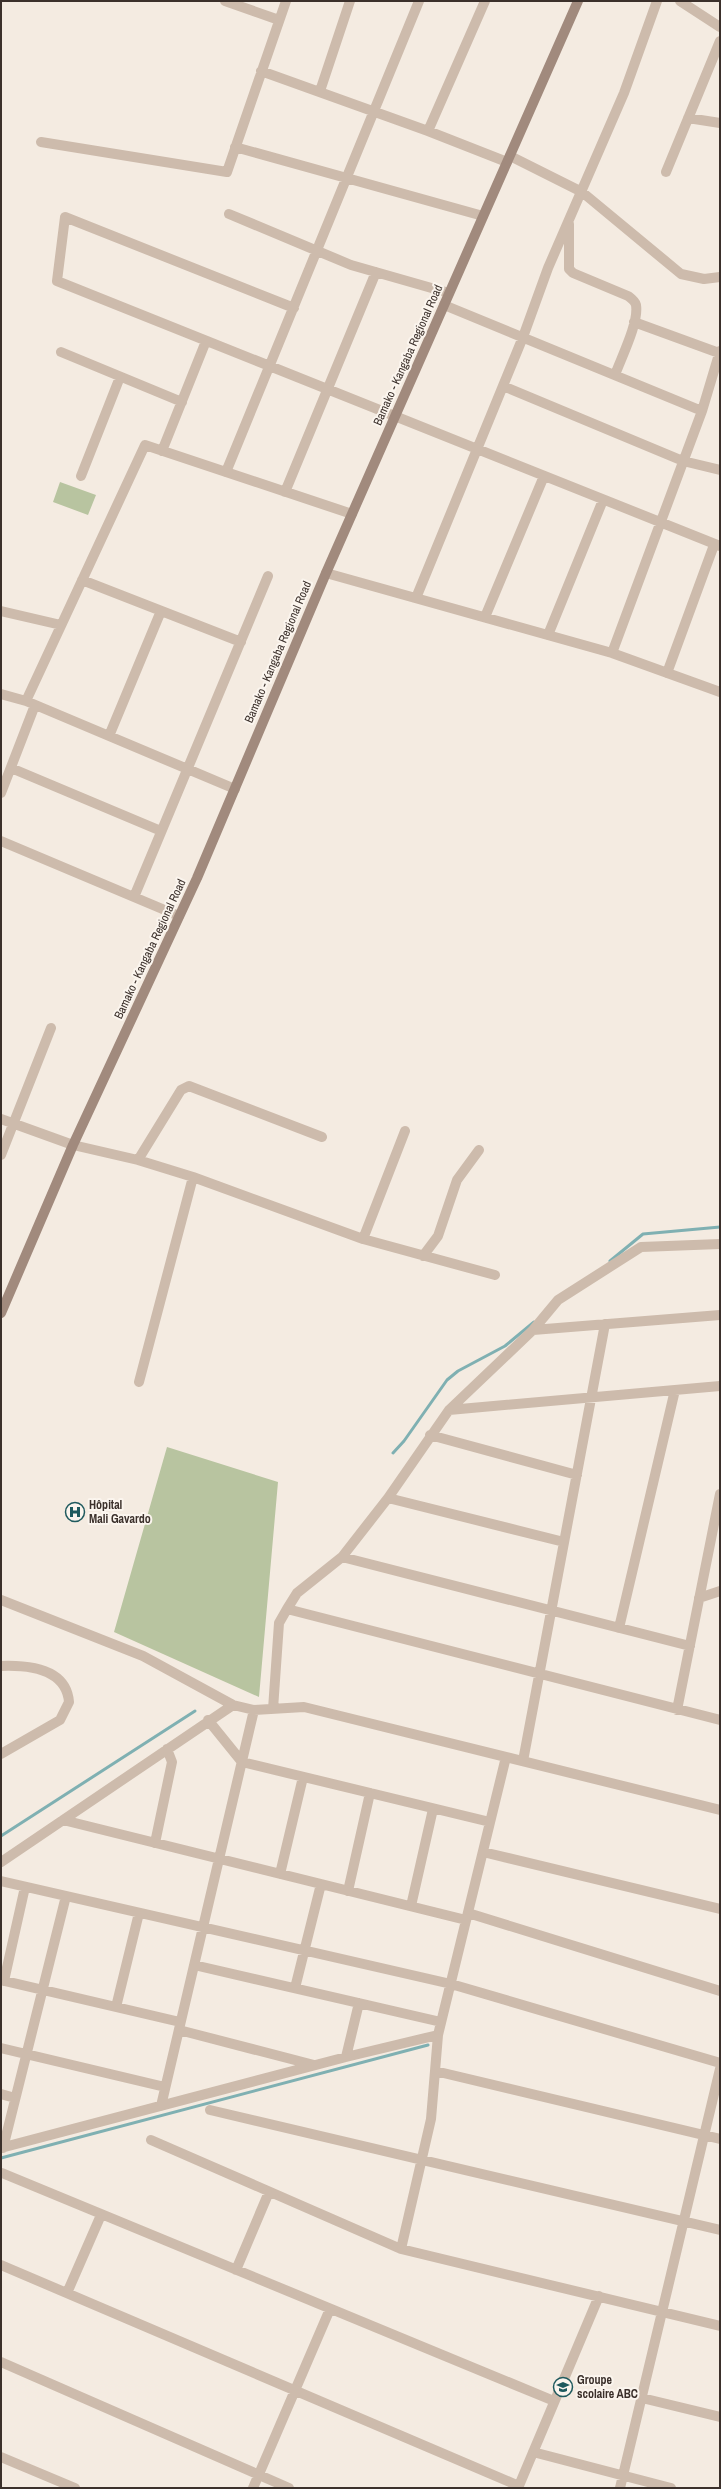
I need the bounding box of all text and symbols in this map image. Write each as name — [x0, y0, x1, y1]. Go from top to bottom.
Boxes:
street label: Bamako - Kangaba Regional Road — [370, 282, 446, 428]
street label: Bamako - Kangaba Regional Road — [241, 579, 315, 725]
street label: Bamako - Kangaba Regional Road — [110, 876, 190, 1022]
place label: Hôpital Mali Gavardo — [89, 1497, 151, 1527]
hospital icon: Hôpital Mali Gavardo — [64, 1501, 86, 1523]
place label: Groupe scolaire ABC — [577, 2372, 638, 2402]
school or university icon: Groupe scolaire ABC — [552, 2376, 574, 2398]

